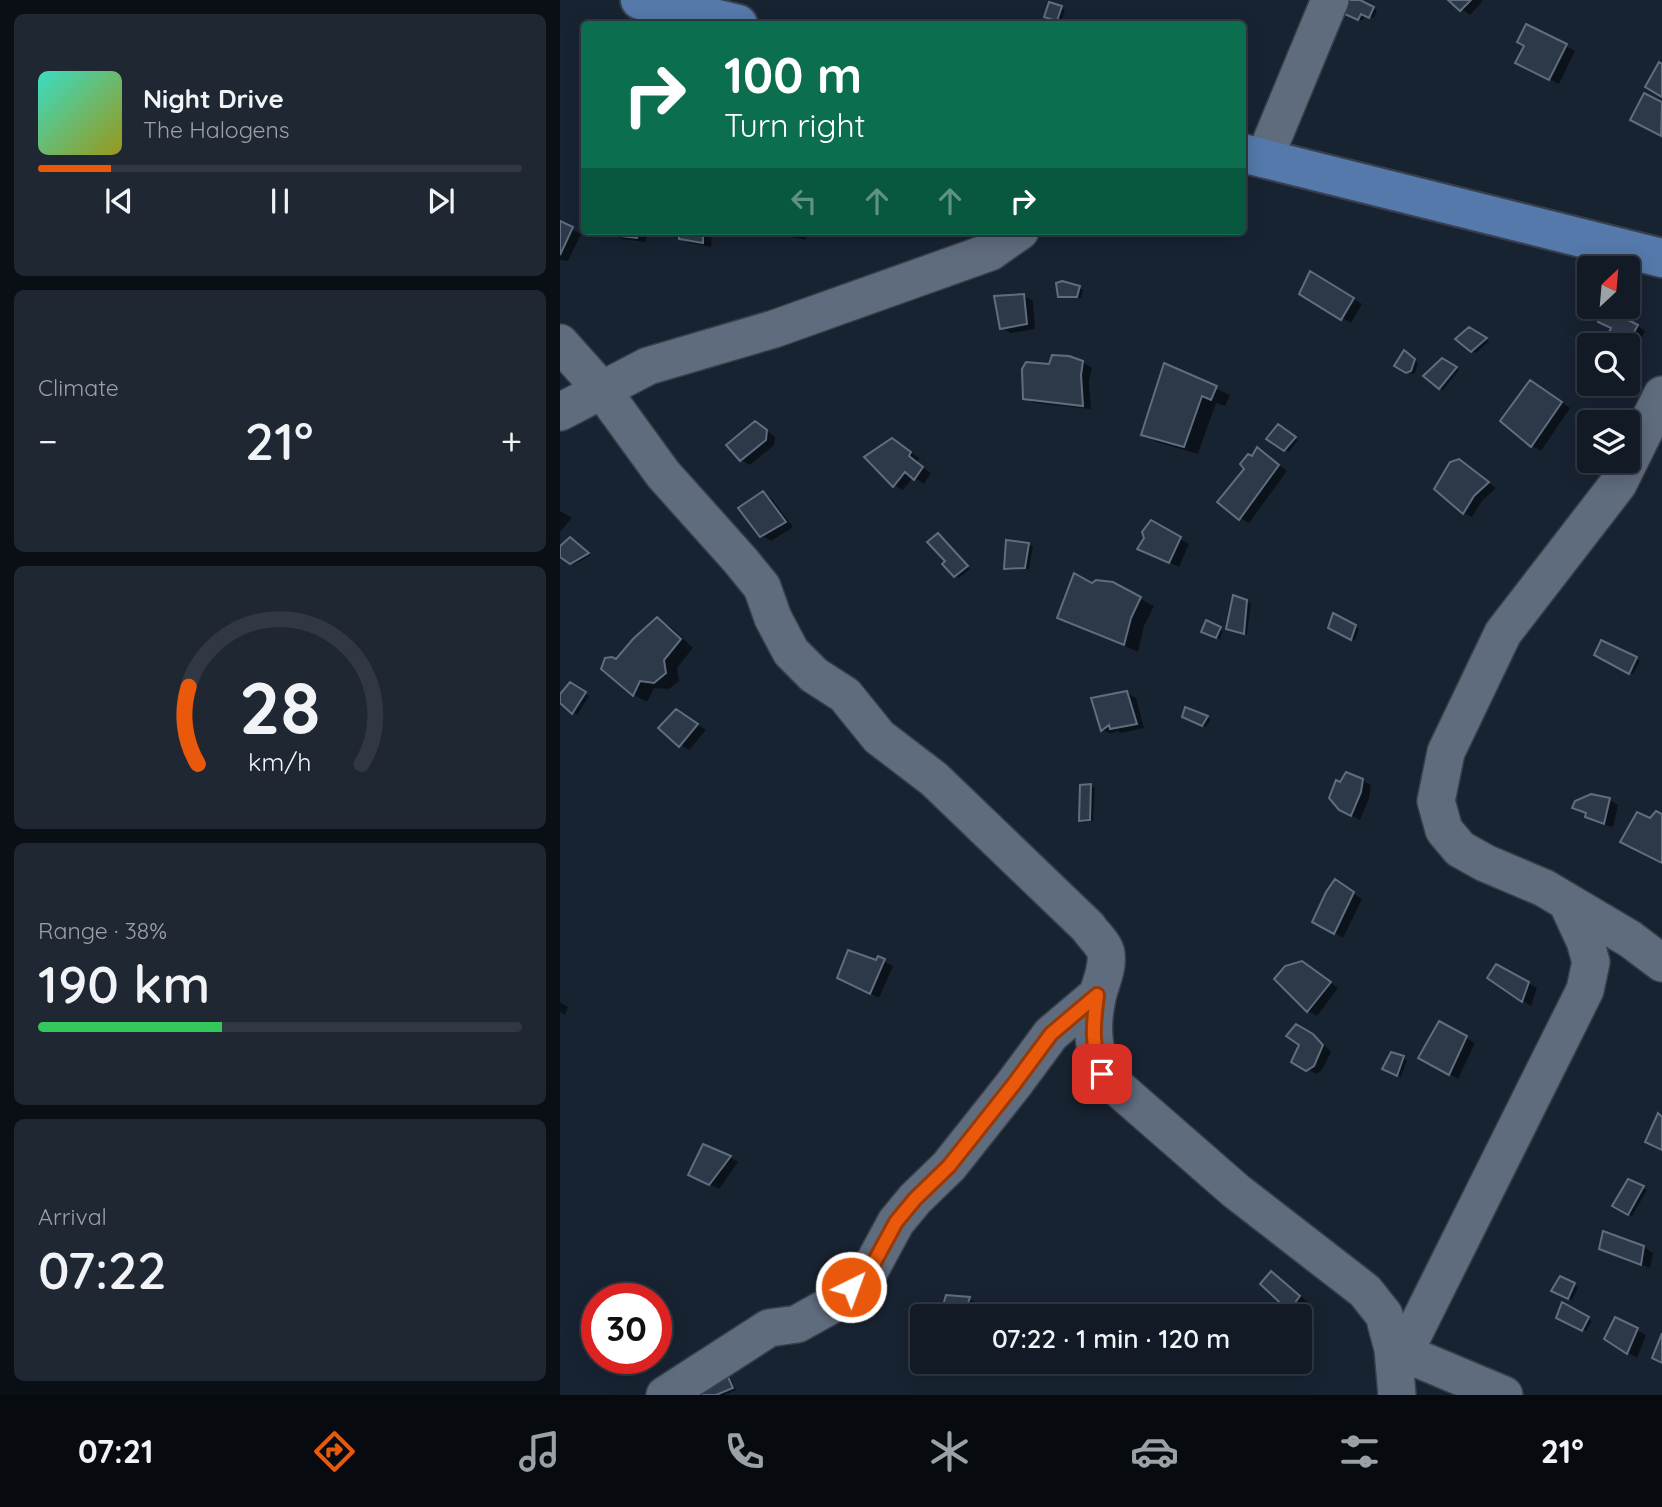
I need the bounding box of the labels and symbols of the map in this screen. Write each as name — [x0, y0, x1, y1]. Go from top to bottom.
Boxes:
north arrow — [1577, 256, 1640, 318]
pin — [1072, 1044, 1132, 1104]
position arrow — [814, 1250, 888, 1324]
speed limit sign: 30 — [581, 1283, 672, 1374]

